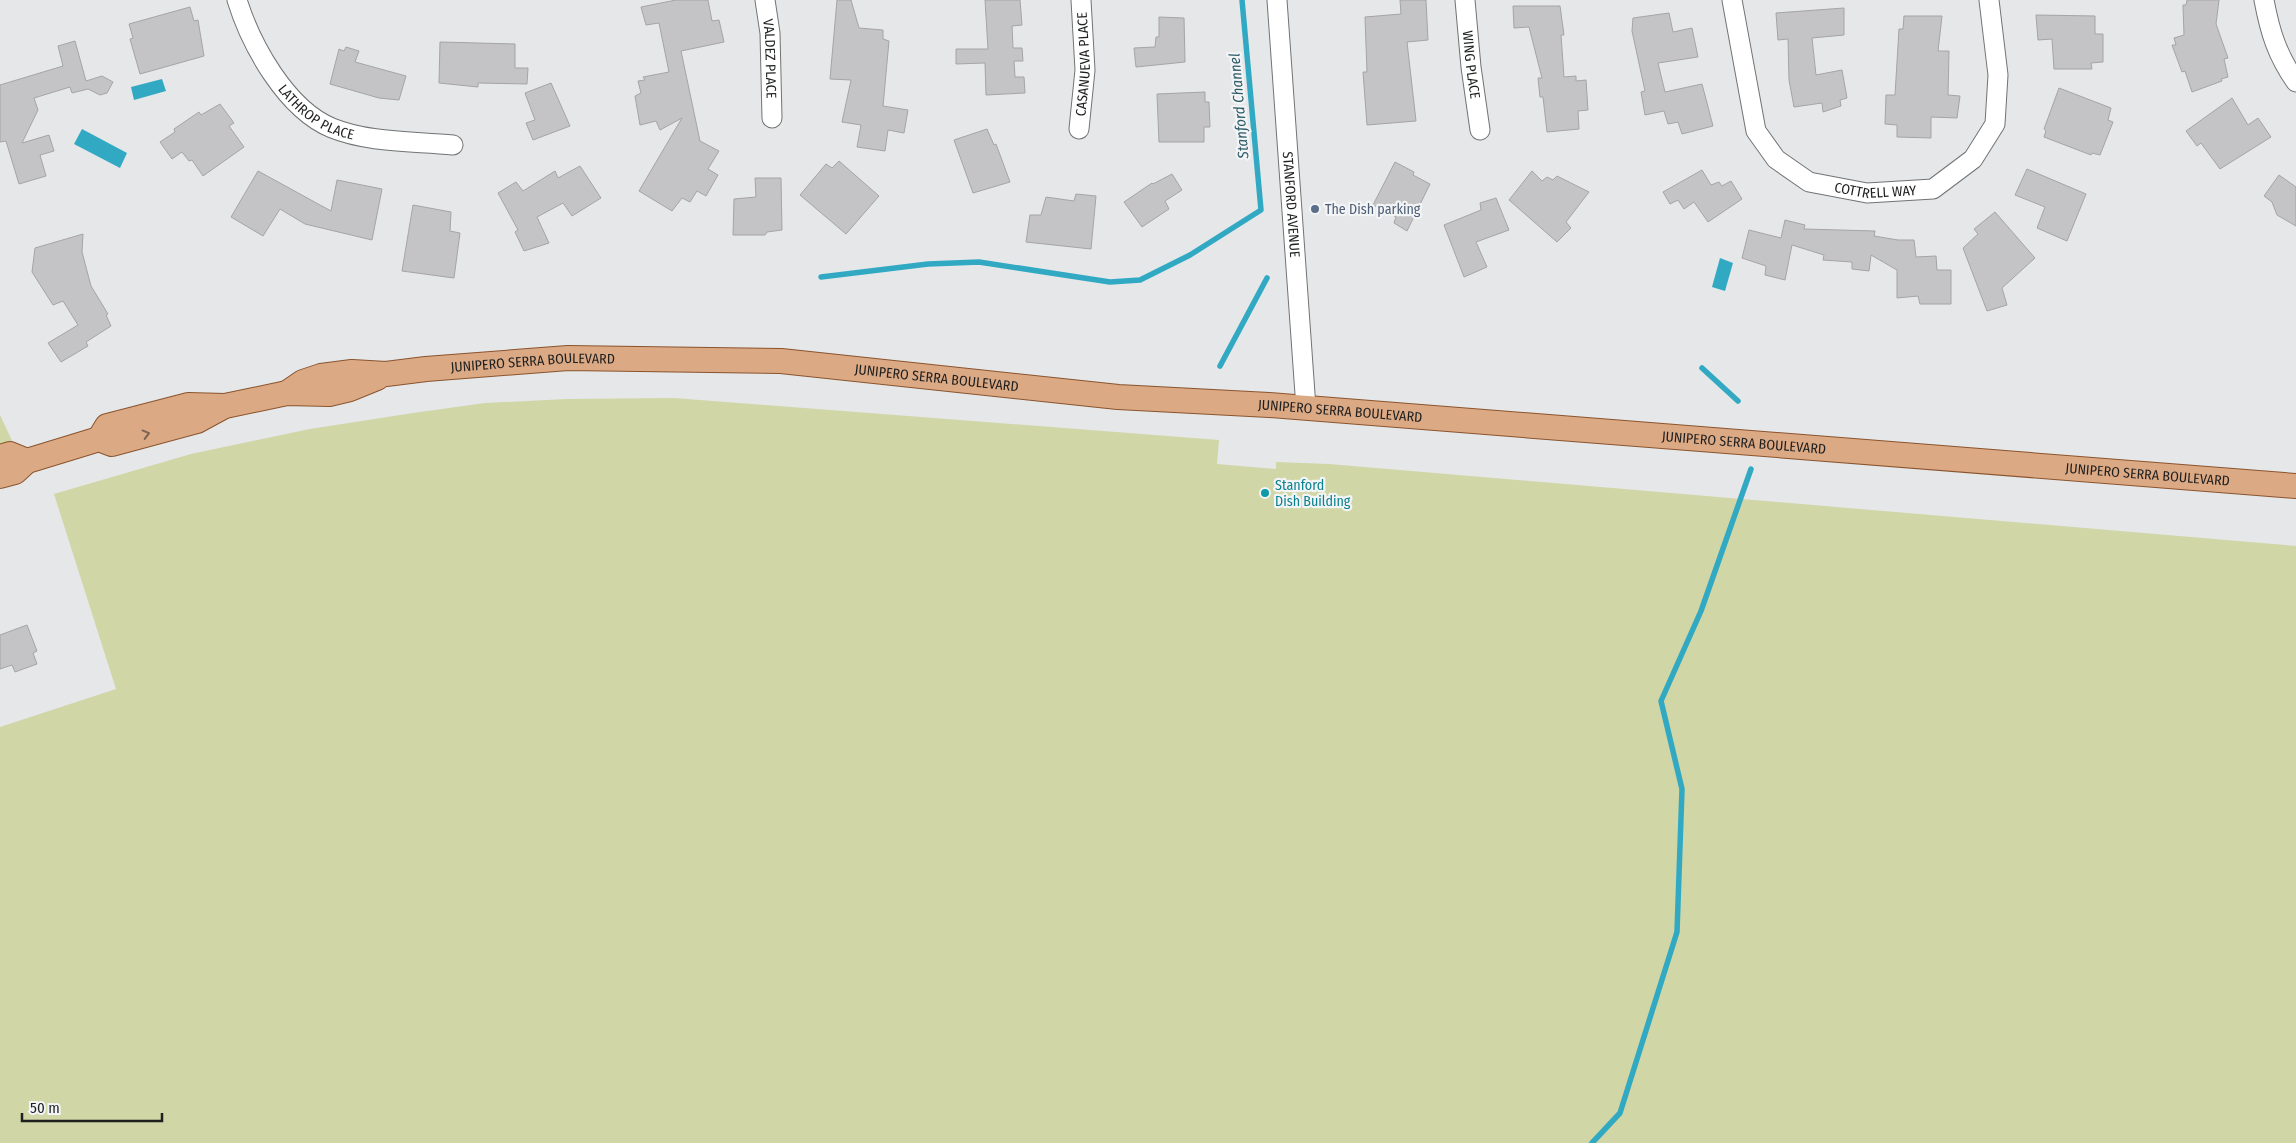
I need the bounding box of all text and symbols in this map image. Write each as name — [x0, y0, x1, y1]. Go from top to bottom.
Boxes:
street label: CASANUEVA PLACE — [1072, 11, 1094, 117]
street label: VALDEZ PLACE — [759, 18, 780, 99]
street label: WING PLACE — [1459, 30, 1484, 100]
water label: Stanford Channel — [1225, 53, 1253, 160]
street label: LATHROP PLACE — [274, 81, 356, 144]
street label: STANFORD AVENUE — [1279, 151, 1303, 259]
street label: COTTRELL WAY — [1833, 179, 1917, 202]
place label: The Dish parking — [1325, 201, 1421, 218]
marker: The Dish parking — [1309, 203, 1321, 215]
street label: JUNIPERO SERRA BOULEVARD — [450, 350, 615, 376]
street label: JUNIPERO SERRA BOULEVARD — [854, 361, 1019, 395]
street label: JUNIPERO SERRA BOULEVARD — [1258, 396, 1423, 426]
street label: JUNIPERO SERRA BOULEVARD — [1661, 428, 1827, 458]
one-way arrow — [141, 430, 150, 440]
street label: JUNIPERO SERRA BOULEVARD — [2065, 460, 2230, 490]
place label: Stanford Dish Building — [1275, 477, 1351, 510]
marker: Stanford Dish Building — [1259, 487, 1271, 499]
scale bar — [22, 1090, 162, 1122]
text: 50 m — [30, 1099, 60, 1117]

